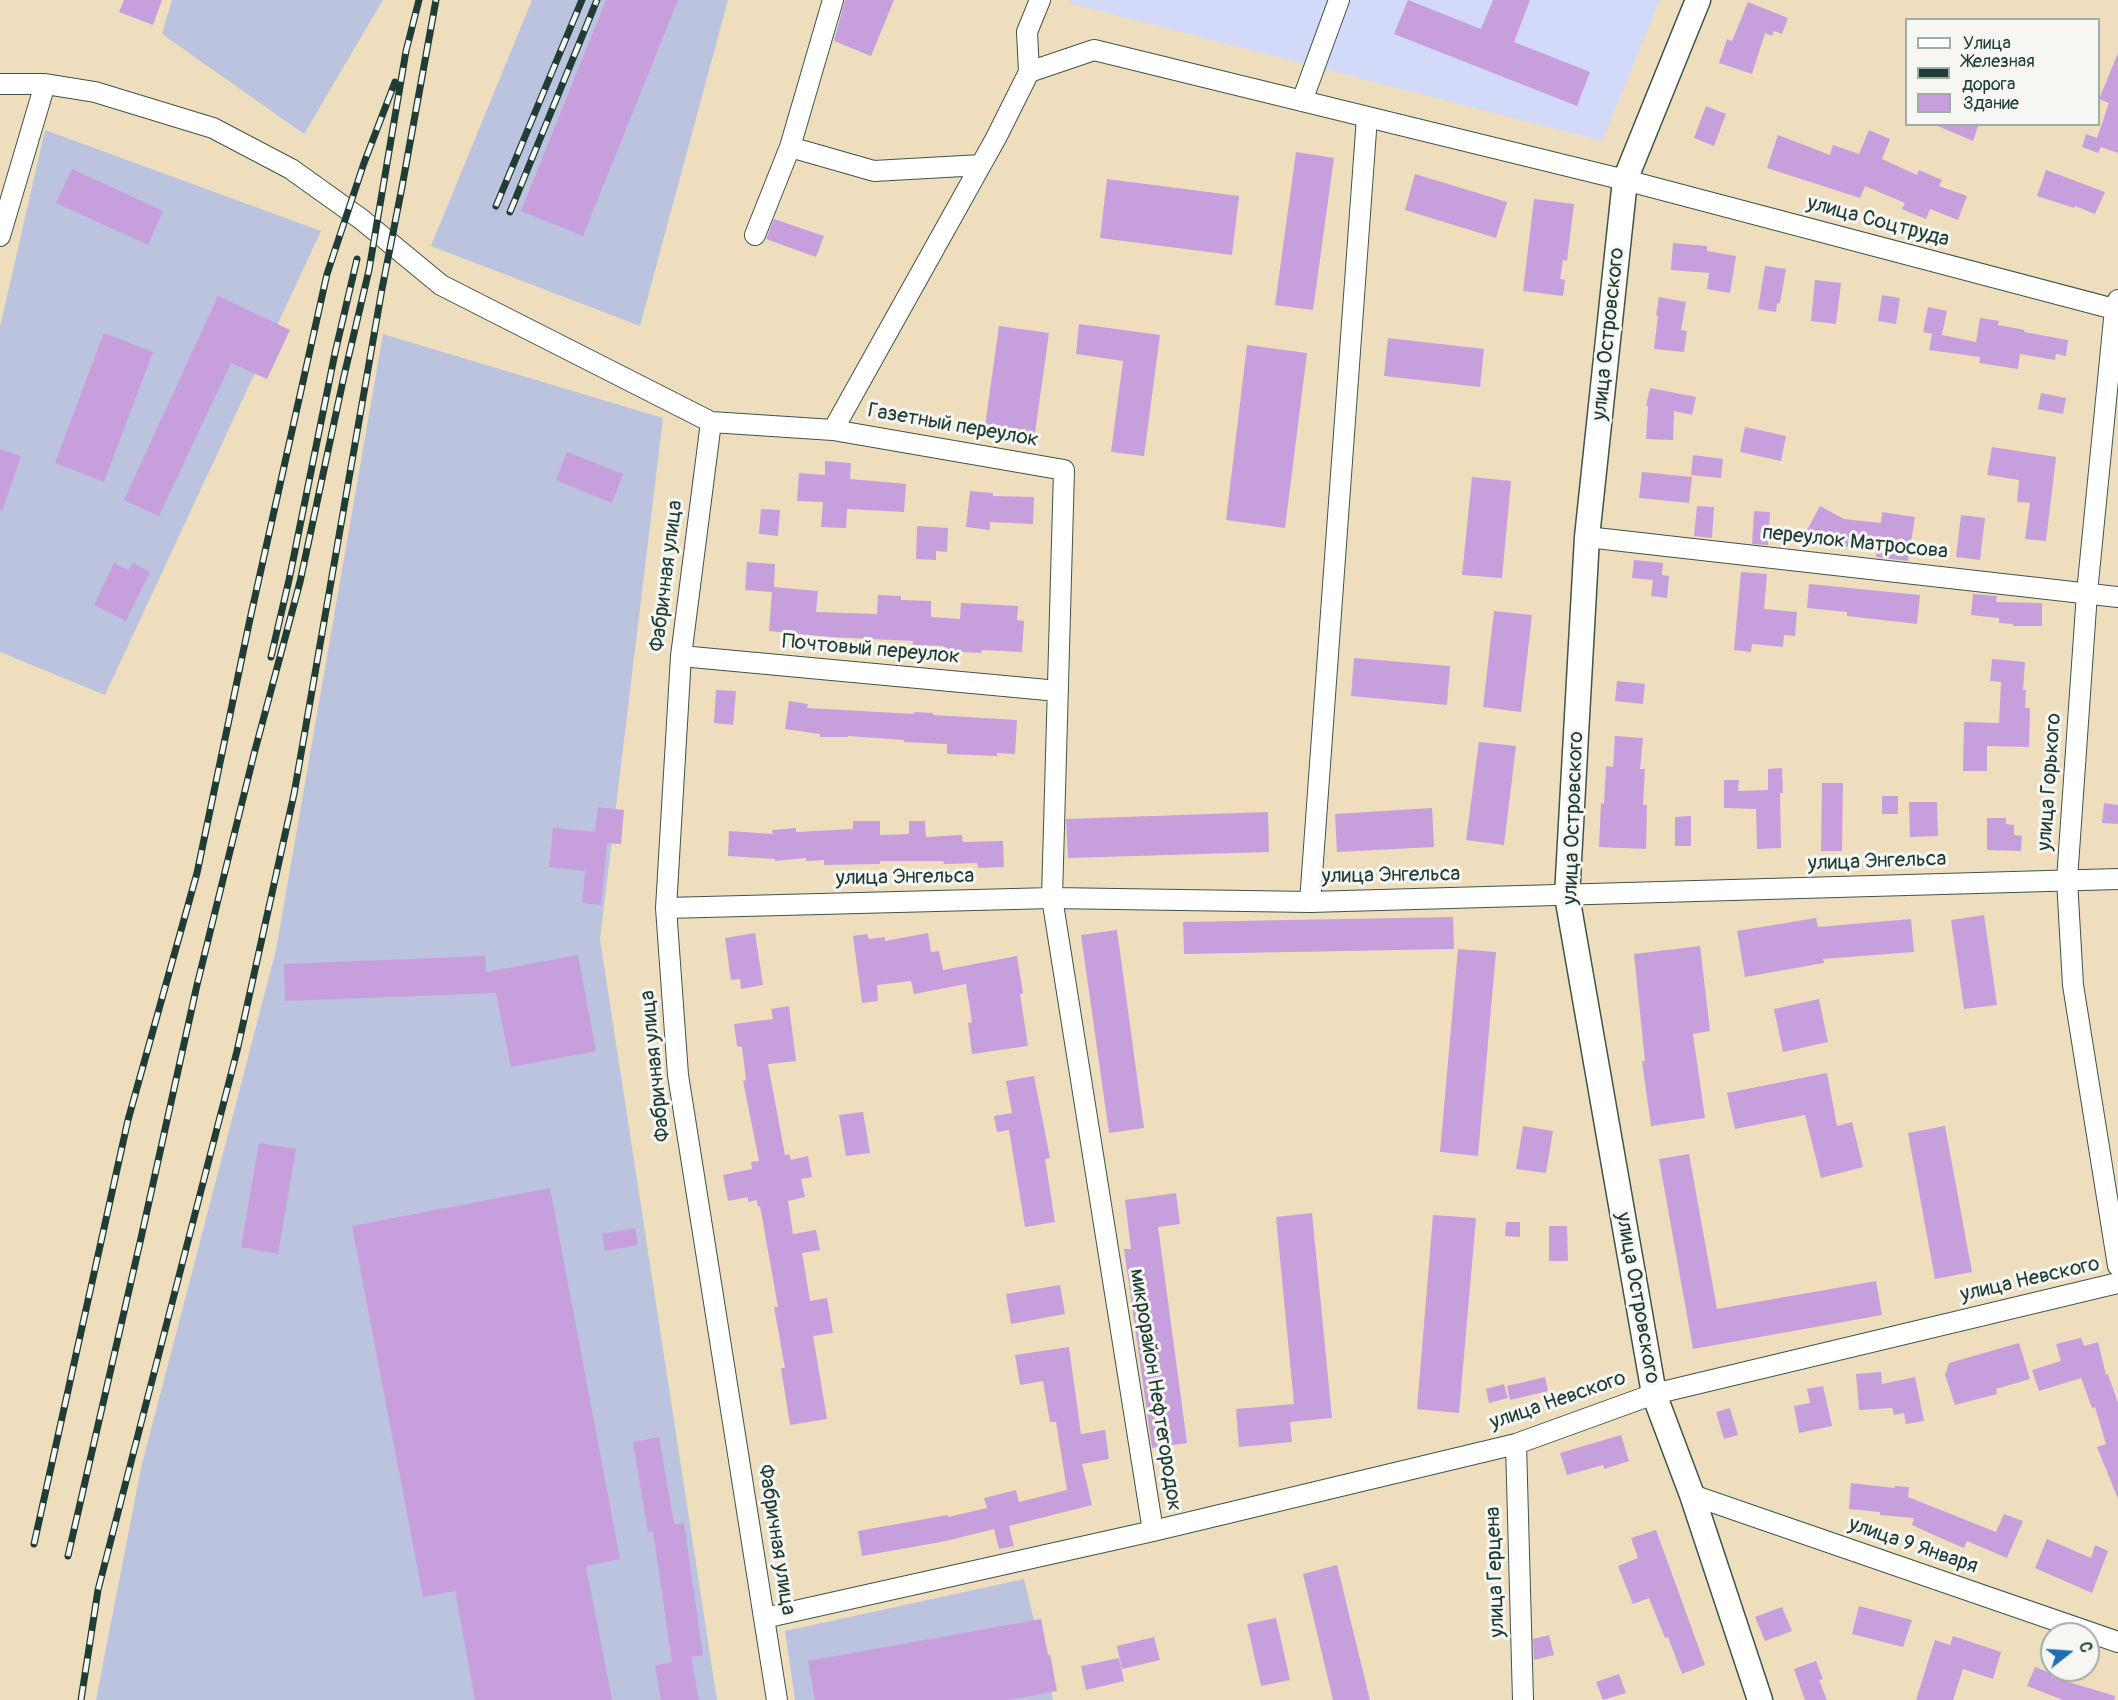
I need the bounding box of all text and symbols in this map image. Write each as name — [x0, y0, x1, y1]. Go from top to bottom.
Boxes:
legend — [1905, 18, 2100, 126]
text: Улица — [1963, 32, 2011, 55]
text: Железная дорога — [1962, 50, 2035, 96]
text: Здание — [1963, 92, 2019, 115]
street label: улица Соцтруда — [1804, 191, 1952, 253]
street label: улица Островского — [1587, 246, 1631, 422]
street label: Газетный переулок — [866, 399, 1040, 453]
street label: Фабричная улица — [645, 499, 689, 653]
street label: переулок Матросова — [1761, 521, 1949, 565]
street label: Почтовый переулок — [781, 630, 961, 670]
street label: улица Горького — [2033, 712, 2067, 852]
street label: улица Островского — [1558, 731, 1590, 905]
street label: улица Энгельса — [1807, 847, 1947, 877]
street label: улица Энгельса — [1322, 862, 1460, 890]
street label: улица Энгельса — [836, 864, 974, 892]
street label: Фабричная улица — [636, 989, 676, 1143]
street label: улица Островского — [1610, 1210, 1664, 1386]
street label: улица Невского — [1958, 1252, 2102, 1308]
street label: микрорайон Нефтегородок — [1123, 1267, 1187, 1513]
street label: улица Невского — [1487, 1366, 1629, 1436]
street label: Фабричная улица — [752, 1463, 800, 1617]
street label: улица Герцена — [1481, 1506, 1511, 1638]
street label: улица 9 Января — [1845, 1512, 1981, 1580]
north arrow — [2040, 1622, 2100, 1682]
text: С — [2074, 1640, 2096, 1655]

